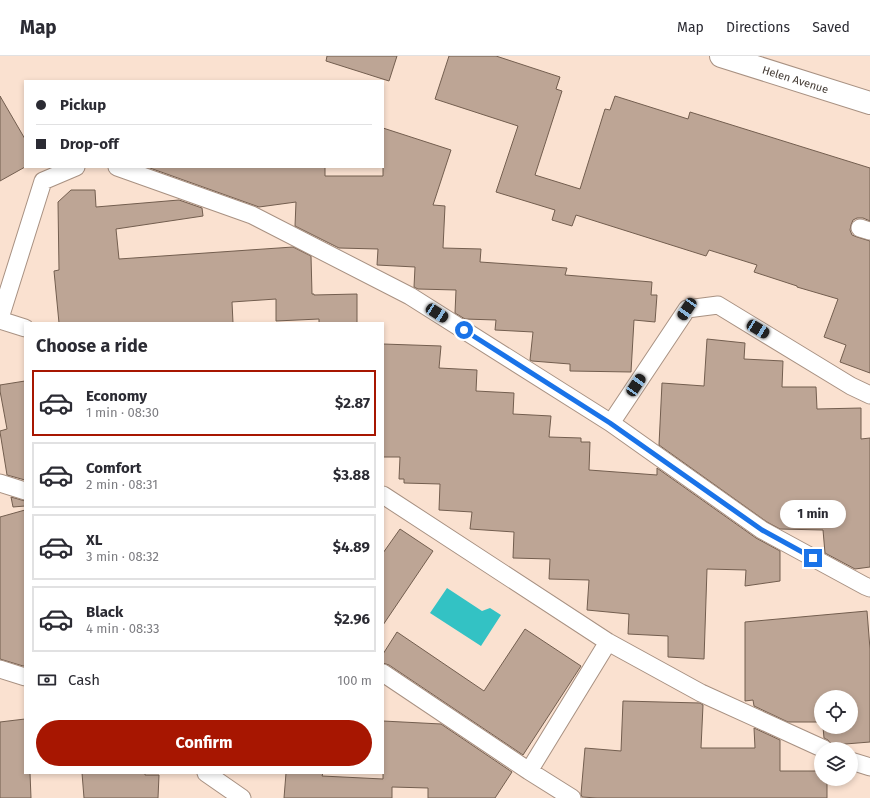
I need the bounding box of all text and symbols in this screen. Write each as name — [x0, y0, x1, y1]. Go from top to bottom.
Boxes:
text: Map — [20, 16, 57, 39]
text: Map — [677, 19, 704, 36]
text: Directions — [726, 19, 790, 36]
text: Saved — [812, 19, 850, 36]
street label: Helen Avenue — [761, 63, 830, 96]
text: Pickup — [60, 96, 106, 114]
text: Drop-off — [60, 135, 119, 153]
car — [675, 296, 699, 322]
car — [424, 301, 450, 325]
car — [745, 318, 771, 340]
route start — [455, 321, 473, 339]
text: Choose a ride — [36, 335, 148, 357]
car — [624, 372, 648, 398]
icon: car — [38, 385, 74, 421]
text: Economy — [86, 387, 147, 405]
text: $2.87 — [335, 394, 370, 412]
text: 1 min · 08:30 — [86, 405, 159, 420]
icon: car — [38, 457, 74, 493]
text: Comfort — [86, 459, 142, 477]
text: $3.88 — [333, 466, 370, 484]
text: 2 min · 08:31 — [86, 477, 158, 492]
callout: 1 min — [780, 500, 846, 528]
text: 1 min — [797, 506, 829, 521]
icon: car — [38, 529, 74, 565]
text: XL — [86, 531, 102, 549]
text: $4.89 — [333, 538, 370, 556]
text: 3 min · 08:32 — [86, 549, 159, 564]
route end — [804, 549, 822, 567]
icon: car — [38, 601, 74, 637]
text: Black — [86, 603, 123, 621]
text: $2.96 — [334, 610, 370, 628]
text: 4 min · 08:33 — [86, 621, 159, 636]
icon: cash — [36, 669, 58, 691]
text: Cash — [68, 671, 100, 689]
text: 100 m — [337, 673, 372, 688]
map controls — [814, 690, 858, 786]
button: locate — [814, 690, 858, 734]
button: Confirm — [36, 720, 372, 766]
button: layers — [814, 742, 858, 786]

